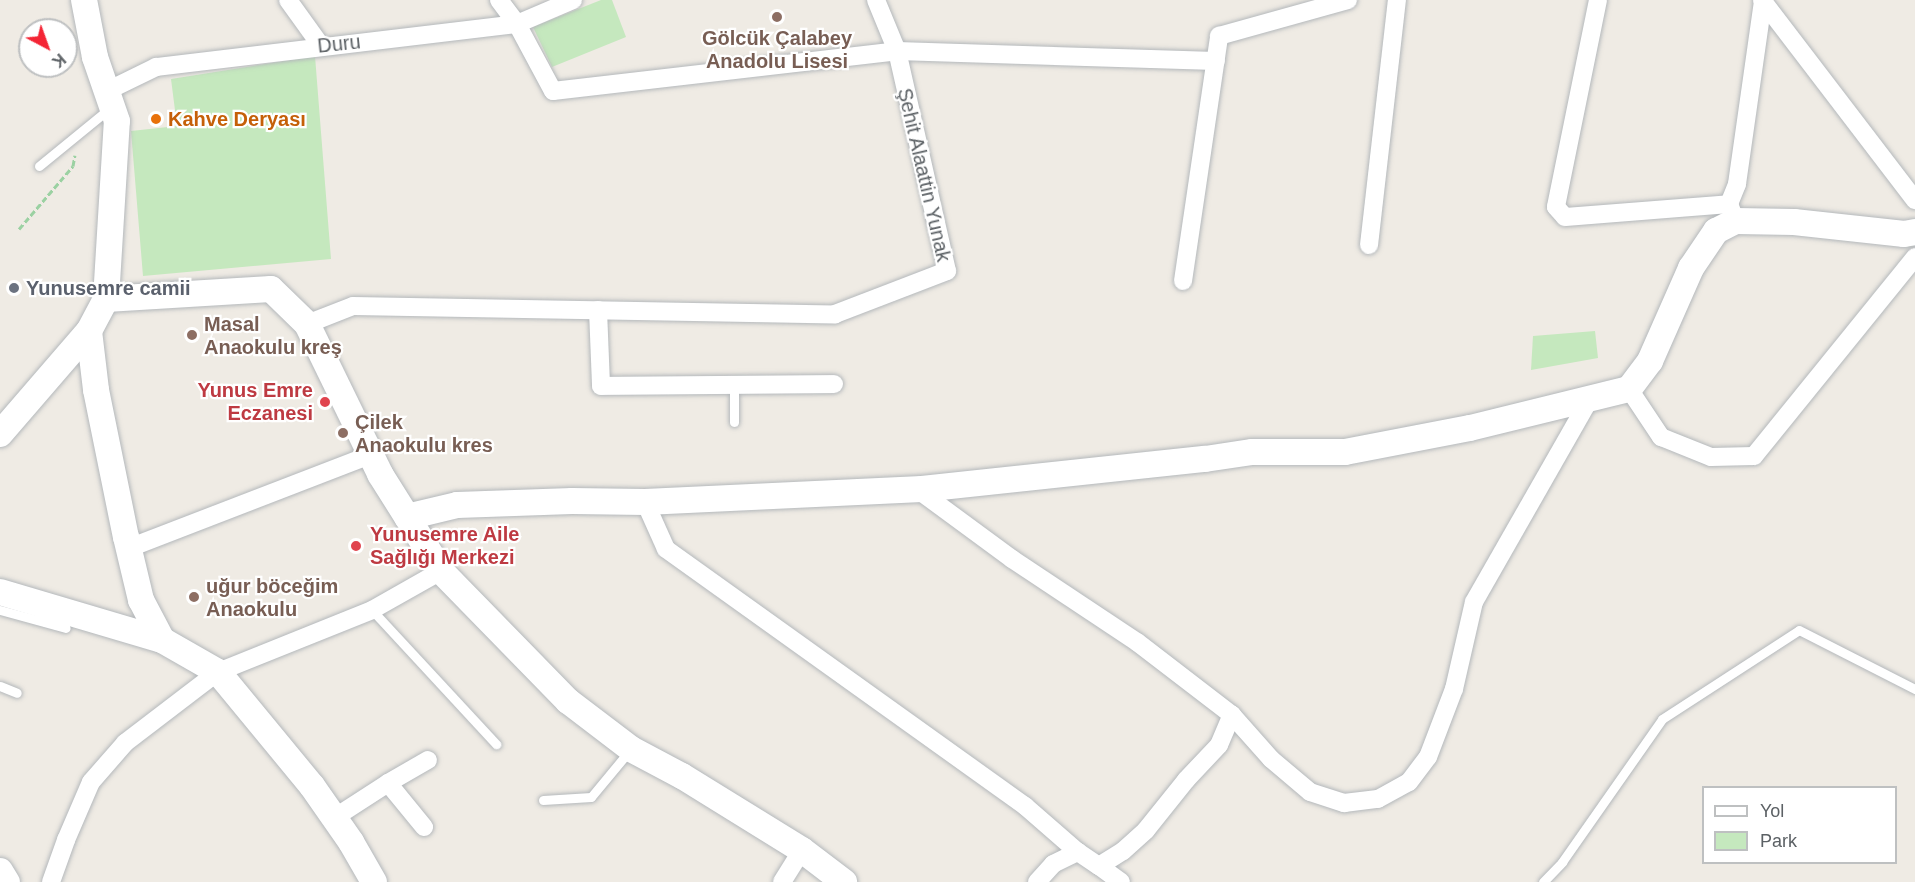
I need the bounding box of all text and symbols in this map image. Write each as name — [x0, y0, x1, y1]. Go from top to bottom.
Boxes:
marker: Gölcük Çalabey Anadolu Lisesi — [770, 10, 784, 24]
north arrow — [18, 18, 78, 78]
place label: Gölcük Çalabey Anadolu Lisesi — [702, 27, 852, 74]
street label: Duru — [316, 30, 362, 58]
text: K — [49, 50, 69, 71]
street label: Şehit Alaattin Yunak — [892, 85, 956, 265]
place label: Kahve Deryası — [168, 107, 306, 131]
marker: Kahve Deryası — [149, 112, 163, 126]
place label: Yunusemre camii — [26, 276, 191, 300]
marker: Yunusemre camii — [7, 281, 21, 295]
place label: Masal Anaokulu kreş — [204, 312, 342, 359]
marker: Masal Anaokulu kreş — [185, 328, 199, 342]
place label: Yunus Emre Eczanesi — [197, 378, 313, 425]
marker: Yunus Emre Eczanesi — [318, 395, 332, 409]
place label: Çilek Anaokulu kres — [355, 410, 493, 457]
marker: Çilek Anaokulu kres — [336, 426, 350, 440]
place label: Yunusemre Aile Sağlığı Merkezi — [370, 522, 520, 569]
marker: Yunusemre Aile Sağlığı Merkezi — [347, 537, 365, 555]
place label: uğur böceğim Anaokulu — [206, 574, 338, 621]
marker: uğur böceğim Anaokulu — [187, 590, 201, 604]
legend — [1702, 786, 1897, 864]
text: Yol — [1760, 801, 1784, 821]
text: Park — [1760, 831, 1797, 851]

